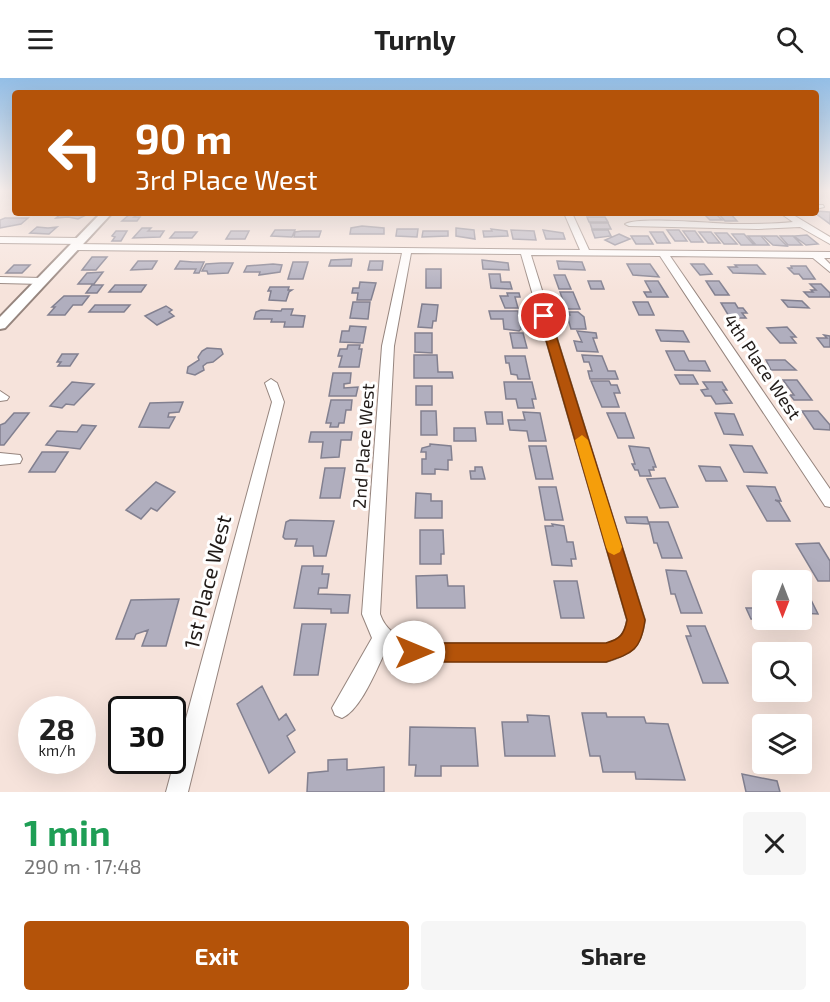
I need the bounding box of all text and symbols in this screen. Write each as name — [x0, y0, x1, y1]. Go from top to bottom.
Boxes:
icon: menu — [24, 23, 57, 56]
text: Turnly — [374, 23, 456, 55]
icon: search — [773, 23, 806, 56]
text: 90 m — [135, 112, 232, 162]
icon: left — [36, 114, 114, 192]
text: 3rd Place West — [135, 163, 318, 195]
pin — [518, 290, 569, 341]
icon: arrive — [527, 299, 560, 332]
street label: 4th Place West — [719, 309, 806, 424]
street label: 2nd Place West — [348, 383, 378, 509]
street label: 1st Place West — [178, 512, 235, 651]
north arrow — [752, 570, 812, 630]
map controls — [752, 570, 812, 774]
position arrow — [382, 620, 446, 684]
button: search — [752, 642, 812, 702]
speed limit sign: 30 — [108, 696, 186, 774]
text: 28 — [39, 710, 75, 746]
button: layers — [752, 714, 812, 774]
text: km/h — [38, 741, 76, 759]
text: 1 min — [24, 810, 111, 853]
button: close — [743, 812, 806, 875]
text: 290 m · 17:48 — [24, 854, 142, 878]
button: Exit — [24, 921, 409, 990]
button: Share — [421, 921, 806, 990]

